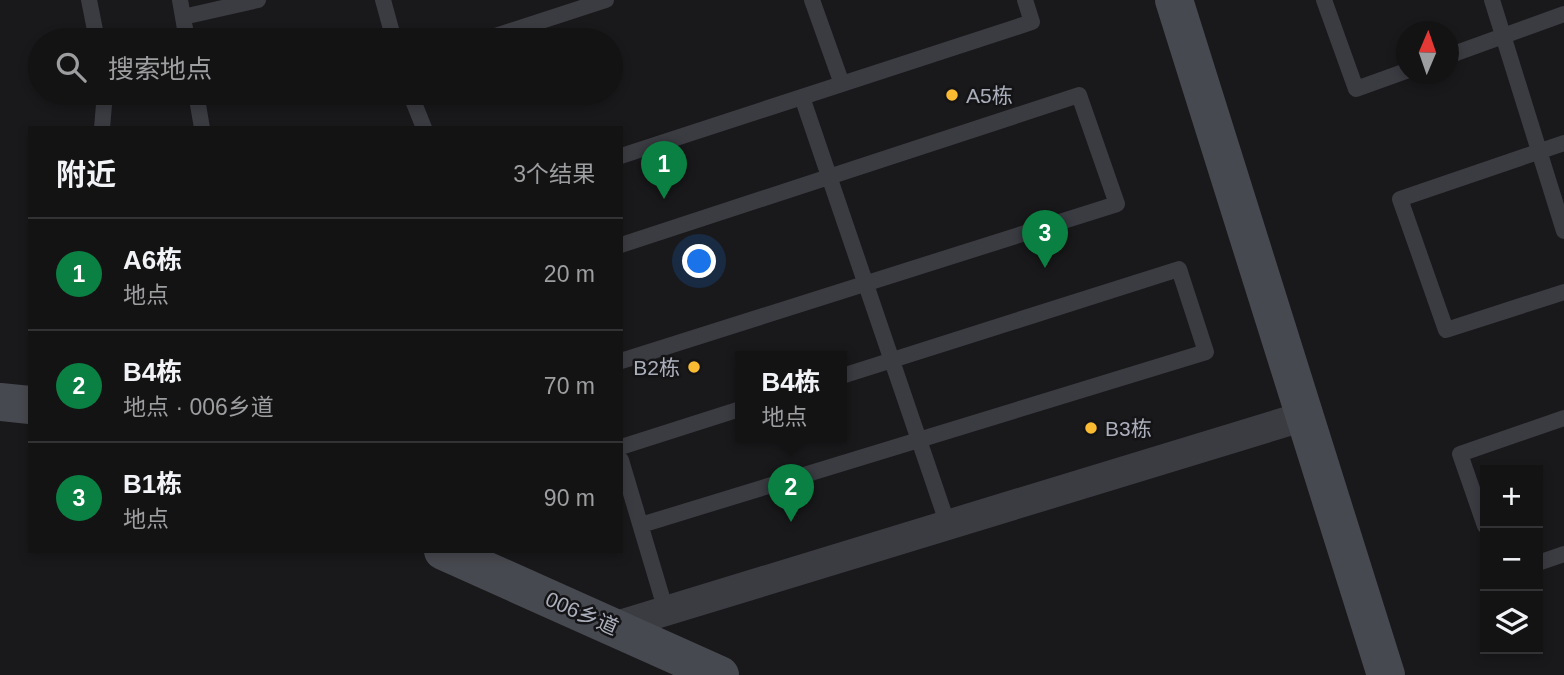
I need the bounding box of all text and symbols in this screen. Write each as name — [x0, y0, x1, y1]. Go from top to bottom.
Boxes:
north arrow — [1396, 21, 1459, 84]
search box — [28, 28, 623, 105]
icon: search — [52, 48, 90, 86]
text: 搜索地点 — [108, 54, 212, 84]
place label: A5栋 — [966, 84, 1013, 107]
marker: A5栋 — [944, 87, 960, 103]
pin: 1 — [641, 141, 687, 199]
text: 附近 — [56, 158, 116, 191]
text: 3个结果 — [513, 161, 595, 187]
pin: 3 — [1022, 210, 1068, 268]
your location — [682, 244, 716, 278]
text: A6栋 — [123, 245, 182, 275]
text: 1 — [73, 261, 85, 287]
text: 20 m — [544, 261, 595, 287]
text: 地点 — [123, 282, 169, 308]
popup — [735, 351, 847, 442]
place label: B2栋 — [633, 356, 680, 379]
text: B4栋 — [123, 357, 182, 387]
marker: B2栋 — [686, 359, 702, 375]
text: B4栋 — [761, 367, 821, 397]
text: 2 — [73, 373, 85, 399]
text: 70 m — [544, 373, 595, 399]
text: 地点 · 006乡道 — [123, 394, 274, 420]
text: 地点 — [761, 404, 807, 430]
place label: B3栋 — [1105, 417, 1152, 440]
marker: B3栋 — [1083, 420, 1099, 436]
pin: 2 — [768, 464, 814, 522]
map controls — [1480, 465, 1543, 654]
button: + — [1480, 465, 1543, 528]
text: B1栋 — [123, 469, 182, 499]
text: 3 — [73, 485, 85, 511]
text: 90 m — [544, 485, 595, 511]
text: 地点 — [123, 506, 169, 532]
button: − — [1480, 528, 1543, 591]
street label: 006乡道 — [542, 587, 622, 639]
button: layers — [1480, 591, 1543, 654]

